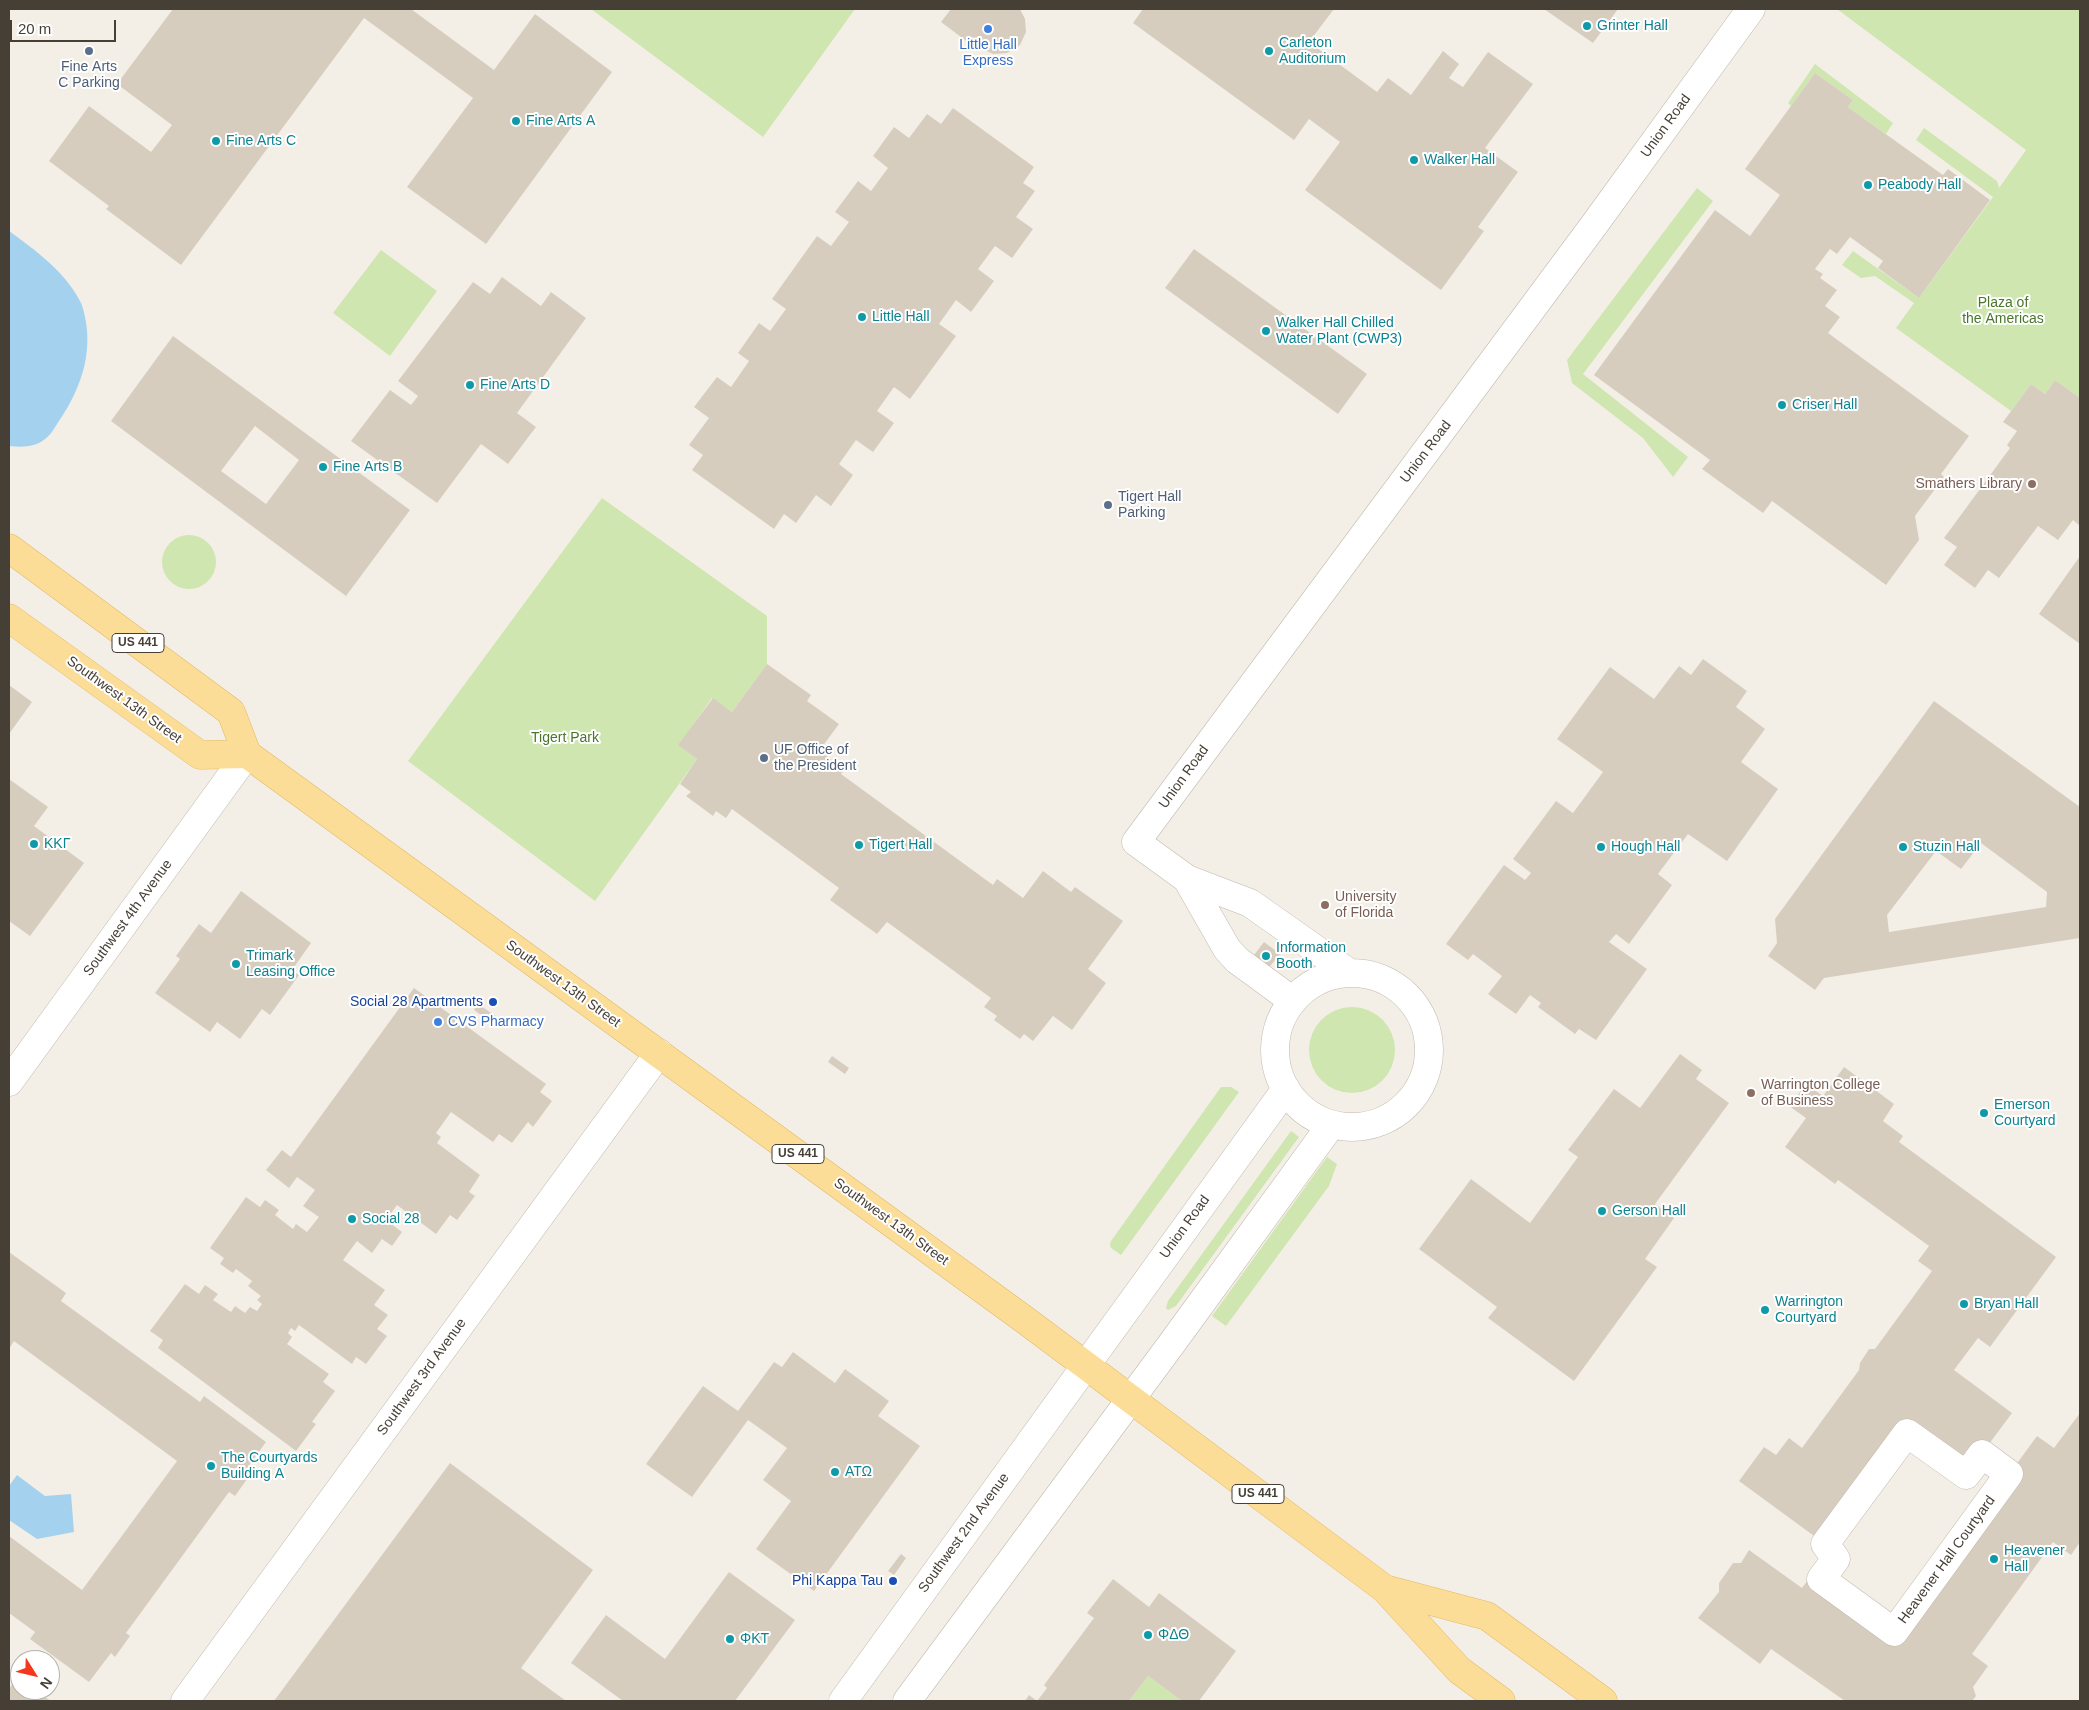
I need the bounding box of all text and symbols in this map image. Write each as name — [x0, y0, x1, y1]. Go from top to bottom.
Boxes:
scale bar — [12, 10, 119, 42]
place label: Grinter Hall — [1597, 18, 1668, 34]
text: 20 m — [18, 20, 51, 37]
marker: Grinter Hall — [1581, 20, 1593, 32]
marker: Little Hall Express — [982, 23, 994, 35]
place label: Carleton Auditorium — [1279, 35, 1346, 68]
place label: Little Hall Express — [959, 37, 1017, 70]
marker: Fine Arts C Parking — [83, 45, 95, 57]
marker: Carleton Auditorium — [1263, 45, 1275, 57]
place label: Fine Arts C Parking — [58, 59, 120, 92]
street label: Union Road — [1637, 91, 1695, 161]
place label: Fine Arts A — [526, 113, 595, 129]
marker: Fine Arts A — [510, 115, 522, 127]
place label: Fine Arts C — [226, 133, 296, 149]
marker: Fine Arts C — [210, 135, 222, 147]
place label: Walker Hall — [1424, 152, 1495, 168]
marker: Walker Hall — [1408, 154, 1420, 166]
place label: Peabody Hall — [1878, 177, 1961, 193]
marker: Peabody Hall — [1862, 179, 1874, 191]
park label: Plaza of the Americas — [1962, 295, 2044, 328]
place label: Little Hall — [872, 309, 930, 325]
marker: Little Hall — [856, 311, 868, 323]
place label: Walker Hall Chilled Water Plant (CWP3) — [1276, 315, 1402, 348]
marker: Walker Hall Chilled Water Plant (CWP3) — [1260, 325, 1272, 337]
place label: Fine Arts D — [480, 377, 550, 393]
marker: Fine Arts D — [464, 379, 476, 391]
place label: Criser Hall — [1792, 397, 1857, 413]
marker: Criser Hall — [1776, 399, 1788, 411]
street label: Union Road — [1397, 417, 1455, 487]
place label: Fine Arts B — [333, 459, 402, 475]
marker: Fine Arts B — [317, 461, 329, 473]
place label: Smathers Library — [1915, 476, 2022, 492]
marker: Smathers Library — [2026, 478, 2038, 490]
place label: Tigert Hall Parking — [1118, 489, 1181, 522]
marker: Tigert Hall Parking — [1102, 499, 1114, 511]
road number: US 441 — [112, 634, 164, 652]
street label: Southwest 13th Street — [63, 653, 185, 747]
park label: Tigert Park — [531, 730, 599, 746]
place label: UF Office of the President — [774, 742, 856, 774]
street label: Union Road — [1155, 742, 1213, 812]
marker: UF Office of the President — [758, 752, 770, 764]
place label: ΚΚΓ — [44, 836, 70, 852]
place label: Tigert Hall — [869, 837, 932, 853]
marker: ΚΚΓ — [28, 838, 40, 850]
marker: Tigert Hall — [853, 839, 865, 851]
place label: Hough Hall — [1611, 839, 1680, 855]
place label: Stuzin Hall — [1913, 839, 1980, 855]
marker: Hough Hall — [1595, 841, 1607, 853]
marker: Stuzin Hall — [1897, 841, 1909, 853]
street label: Southwest 4th Avenue — [80, 856, 176, 980]
place label: University of Florida — [1335, 889, 1396, 922]
marker: University of Florida — [1319, 899, 1331, 911]
street label: Southwest 13th Street — [502, 937, 624, 1031]
place label: Information Booth — [1276, 940, 1346, 972]
place label: Trimark Leasing Office — [246, 948, 335, 980]
marker: Information Booth — [1260, 950, 1272, 962]
marker: Trimark Leasing Office — [230, 958, 242, 970]
place label: Social 28 Apartments — [350, 994, 483, 1010]
marker: Social 28 Apartments — [487, 996, 499, 1008]
place label: CVS Pharmacy — [448, 1014, 544, 1030]
marker: CVS Pharmacy — [432, 1016, 444, 1028]
place label: Warrington College of Business — [1761, 1077, 1880, 1110]
marker: Warrington College of Business — [1745, 1087, 1757, 1099]
place label: Emerson Courtyard — [1994, 1097, 2055, 1130]
marker: Emerson Courtyard — [1978, 1107, 1990, 1119]
road number: US 441 — [772, 1144, 824, 1164]
street label: Southwest 13th Street — [830, 1175, 952, 1269]
street label: Union Road — [1156, 1192, 1214, 1262]
place label: Gerson Hall — [1612, 1203, 1686, 1219]
marker: Gerson Hall — [1596, 1205, 1608, 1217]
place label: Social 28 — [362, 1211, 420, 1227]
marker: Social 28 — [346, 1213, 358, 1225]
place label: Warrington Courtyard — [1775, 1294, 1843, 1326]
place label: Bryan Hall — [1974, 1296, 2039, 1312]
marker: Bryan Hall — [1958, 1298, 1970, 1310]
marker: Warrington Courtyard — [1759, 1304, 1771, 1316]
street label: Southwest 3rd Avenue — [374, 1315, 470, 1439]
place label: The Courtyards Building A — [221, 1450, 317, 1482]
marker: The Courtyards Building A — [205, 1460, 217, 1472]
place label: ΑΤΩ — [845, 1464, 872, 1480]
marker: ΑΤΩ — [829, 1466, 841, 1478]
street label: Southwest 2nd Avenue — [915, 1470, 1013, 1596]
road number: US 441 — [1232, 1485, 1284, 1504]
street label: Heavener Hall Courtyard — [1895, 1493, 1999, 1627]
place label: Heavener Hall — [2004, 1543, 2065, 1575]
marker: Heavener Hall — [1988, 1553, 2000, 1565]
place label: Phi Kappa Tau — [792, 1573, 883, 1589]
marker: Phi Kappa Tau — [887, 1575, 899, 1587]
place label: ΦΔΘ — [1158, 1627, 1189, 1643]
marker: ΦΔΘ — [1142, 1629, 1154, 1641]
place label: ΦΚΤ — [740, 1631, 769, 1647]
marker: ΦΚΤ — [724, 1633, 736, 1645]
north arrow — [10, 1650, 60, 1700]
text: N — [37, 1674, 56, 1692]

